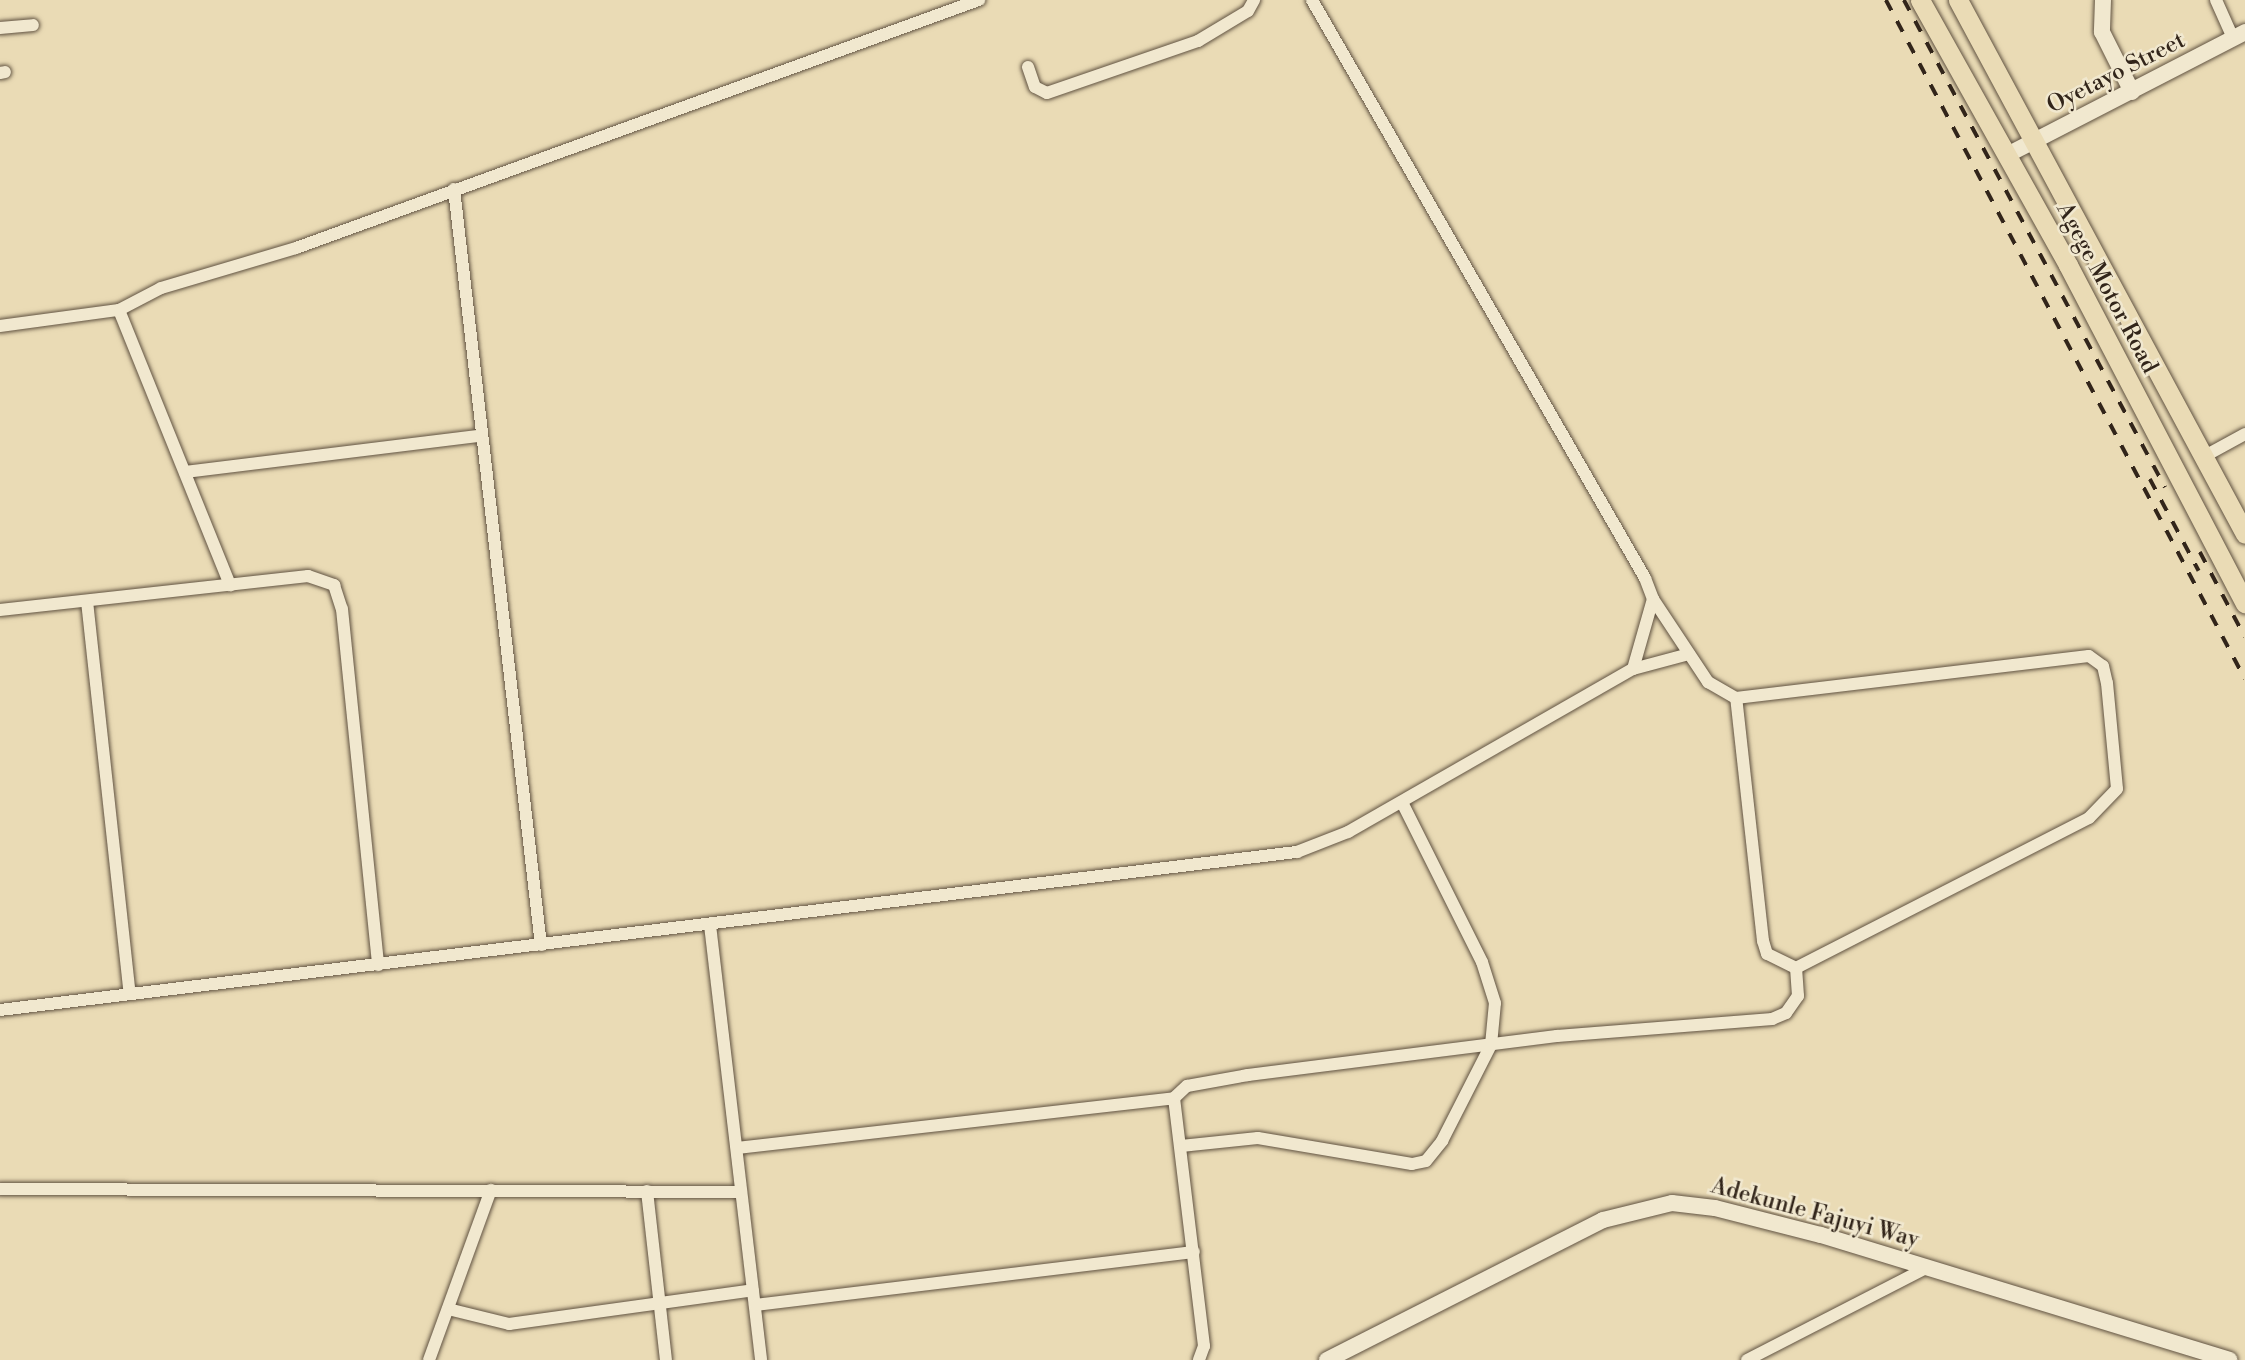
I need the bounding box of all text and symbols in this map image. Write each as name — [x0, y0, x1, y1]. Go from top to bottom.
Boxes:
street label: Oyetayo Street — [2042, 26, 2190, 120]
street label: Agege Motor Road — [2050, 198, 2164, 378]
street label: Adekunle Fajuyi Way — [1708, 1172, 1922, 1254]

